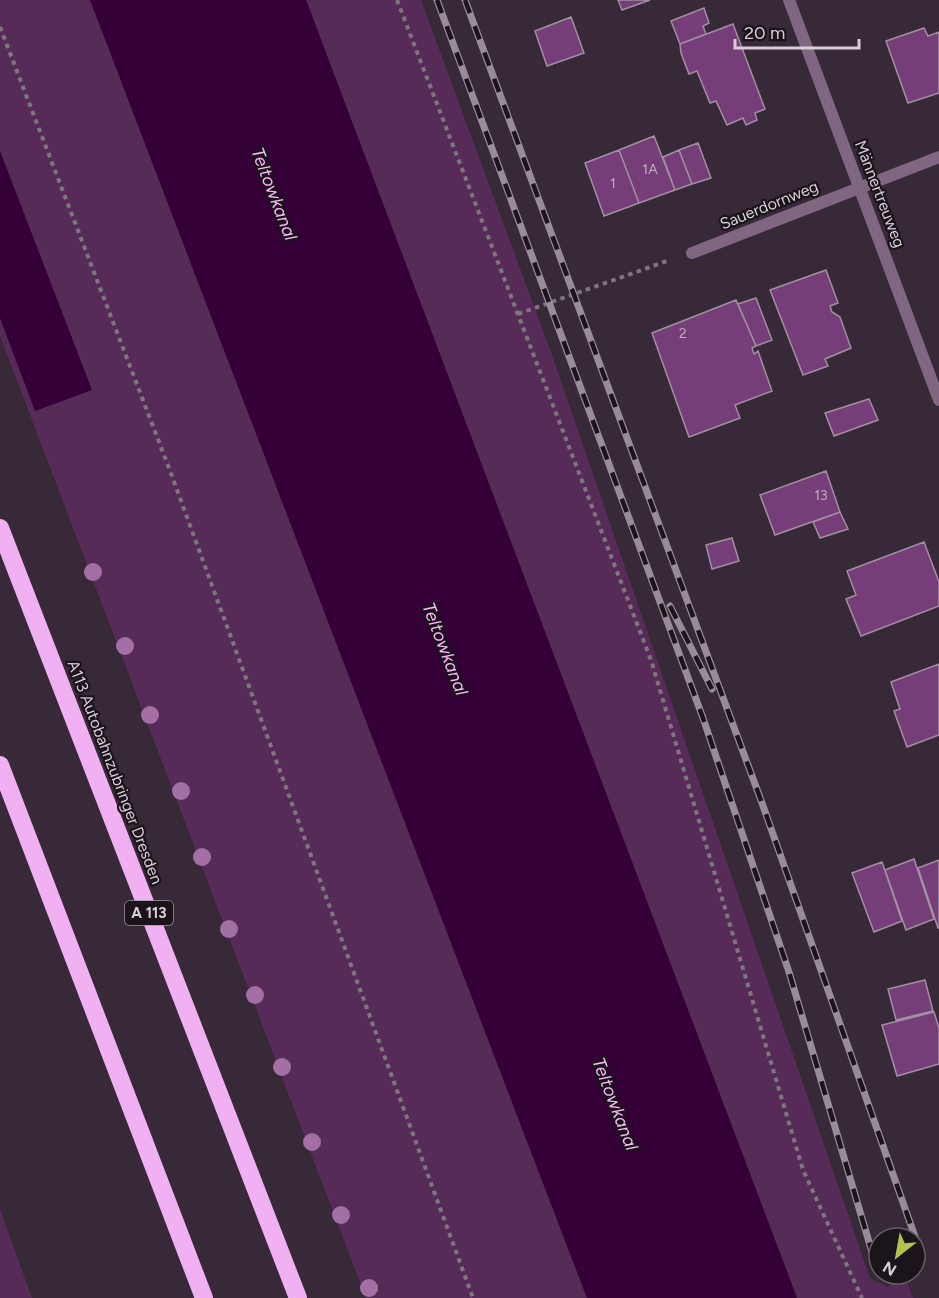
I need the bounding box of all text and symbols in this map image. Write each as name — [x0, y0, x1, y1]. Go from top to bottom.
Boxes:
scale bar — [735, 12, 860, 50]
text: 20 m — [744, 22, 785, 44]
street label: Männertreuweg — [851, 138, 909, 250]
water label: Teltowkanal — [246, 144, 302, 244]
house number: 1A — [642, 161, 658, 178]
house number: 1 — [610, 175, 616, 192]
street label: Sauerdornweg — [717, 177, 821, 233]
house number: 2 — [679, 325, 687, 342]
house number: 13 — [814, 487, 828, 504]
water label: Teltowkanal — [417, 599, 473, 699]
street label: A113 Autobahnzubringer Dresden — [63, 657, 167, 887]
road number: A 113 — [125, 901, 173, 925]
water label: Teltowkanal — [587, 1054, 643, 1154]
north arrow — [867, 1226, 927, 1286]
text: N — [879, 1257, 900, 1280]

